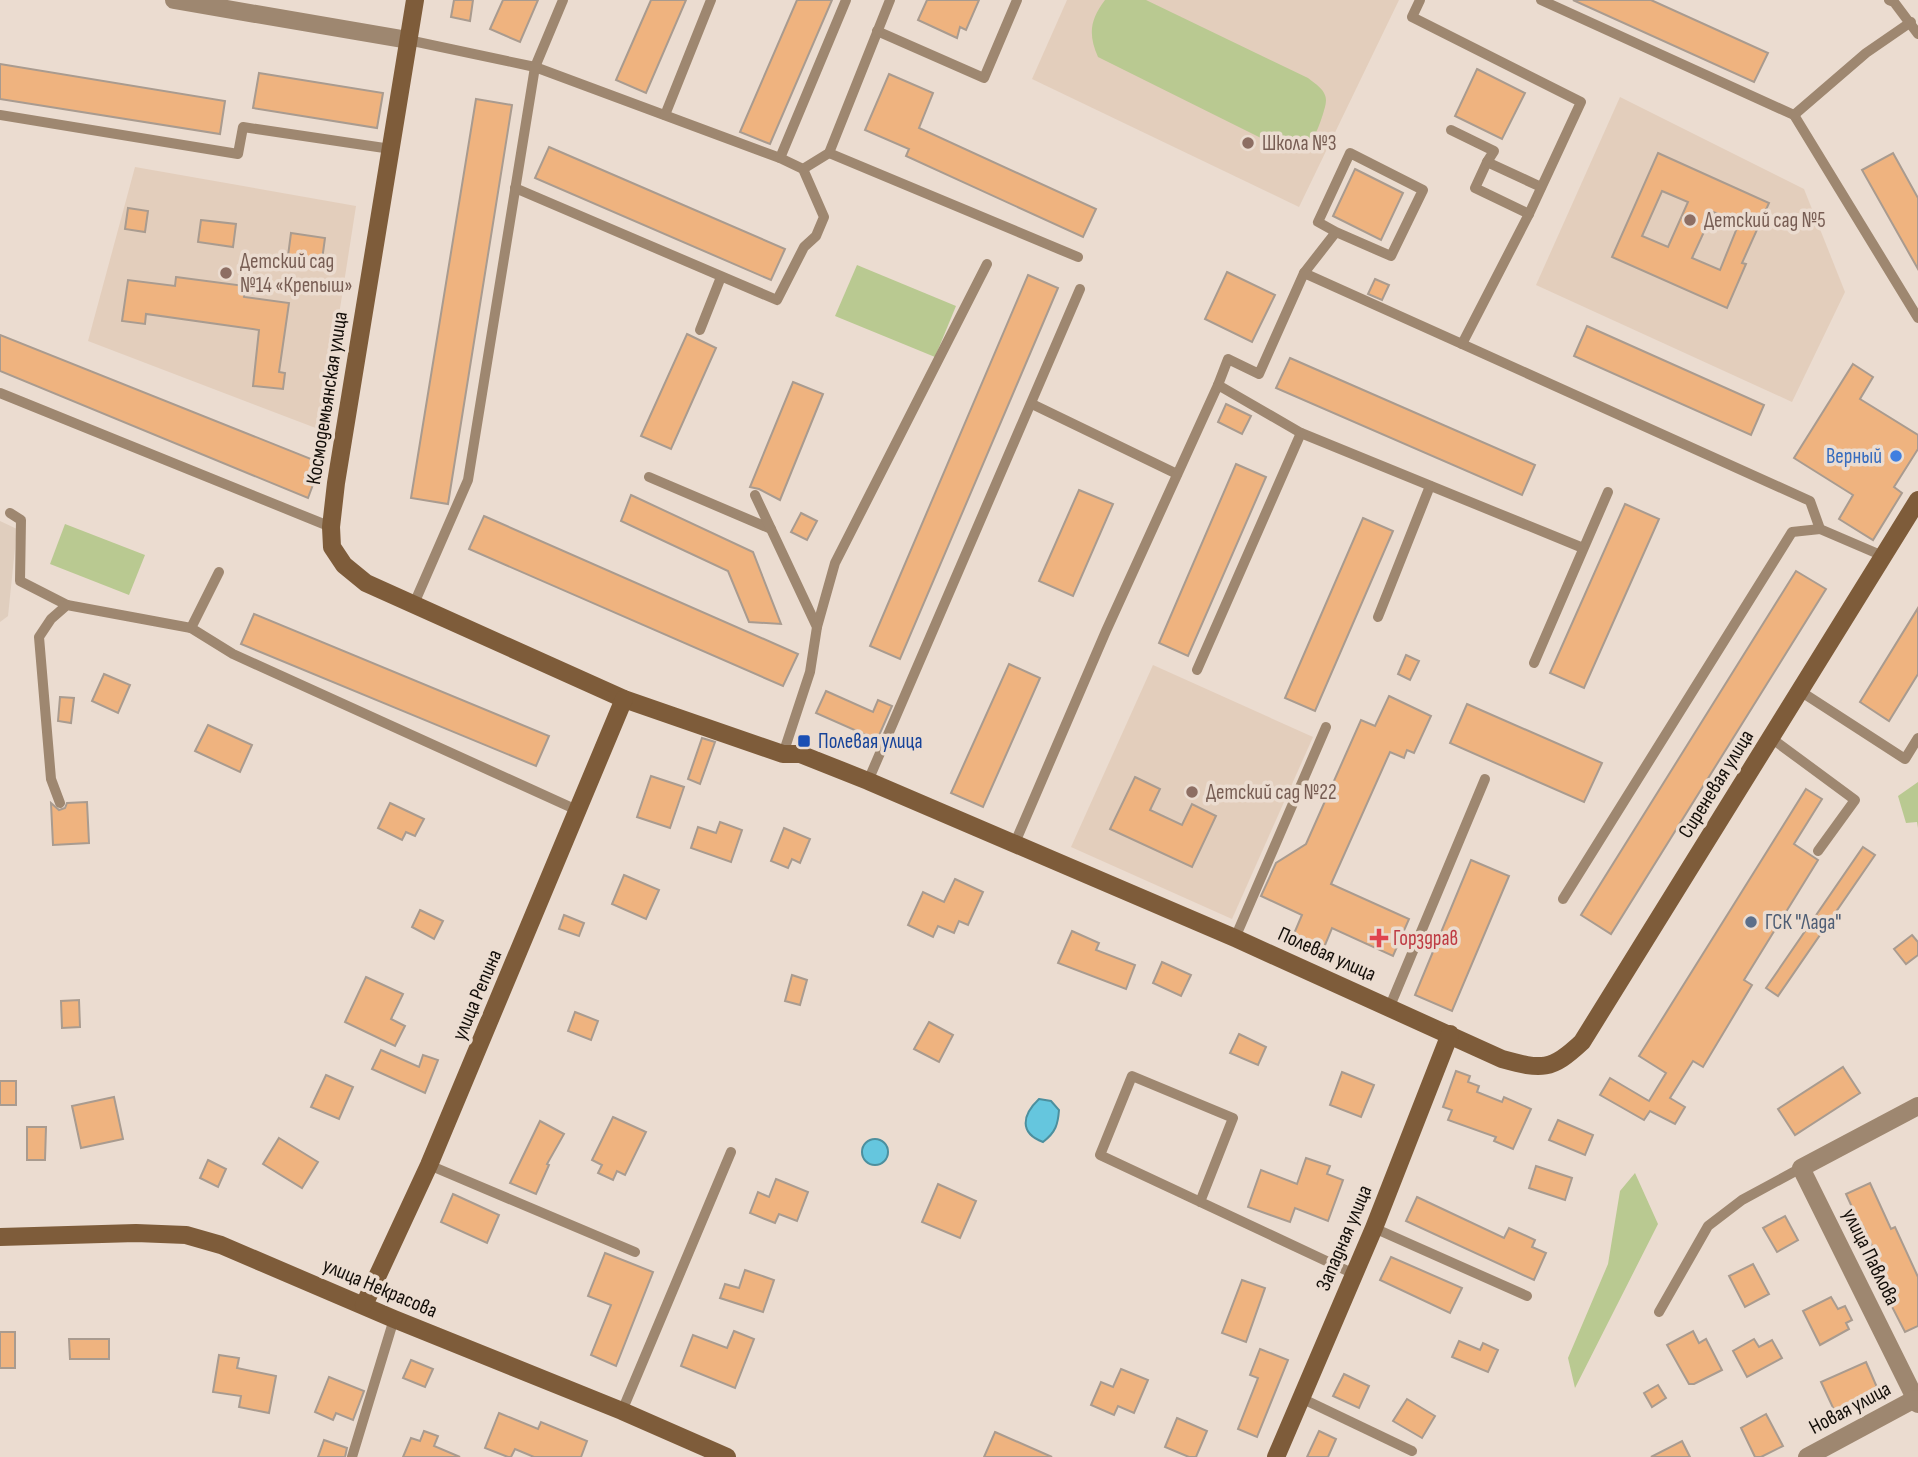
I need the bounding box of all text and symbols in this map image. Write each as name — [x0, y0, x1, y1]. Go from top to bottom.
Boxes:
place label: Школа №3 — [1262, 131, 1337, 156]
marker: Школа №3 — [1240, 135, 1256, 151]
place label: Детский сад №5 — [1704, 208, 1826, 233]
marker: Детский сад №5 — [1682, 212, 1698, 228]
place label: Детский сад №14 «Крепыш» — [240, 249, 353, 298]
marker: Детский сад №14 «Крепыш» — [218, 265, 234, 281]
street label: Космодемьянская улица — [301, 310, 353, 486]
place label: Верный — [1826, 444, 1882, 469]
marker: Верный — [1888, 448, 1904, 464]
street label: Сиреневая улица — [1673, 725, 1759, 843]
place label: Полевая улица — [818, 729, 923, 754]
marker: Полевая улица — [796, 733, 812, 749]
place label: Детский сад №22 — [1206, 780, 1337, 805]
marker: Детский сад №22 — [1184, 784, 1200, 800]
place label: ГСК "Лада" — [1765, 910, 1842, 935]
marker: ГСК "Лада" — [1743, 914, 1759, 930]
street label: Полевая улица — [1274, 921, 1380, 987]
place label: Горздрав — [1393, 926, 1458, 951]
marker: Горздрав — [1371, 930, 1387, 946]
street label: улица Репина — [447, 946, 507, 1044]
street label: Западная улица — [1311, 1181, 1377, 1295]
street label: улица Павлова — [1837, 1204, 1905, 1310]
street label: улица Некрасова — [319, 1253, 441, 1323]
street label: Новая улица — [1805, 1376, 1895, 1440]

